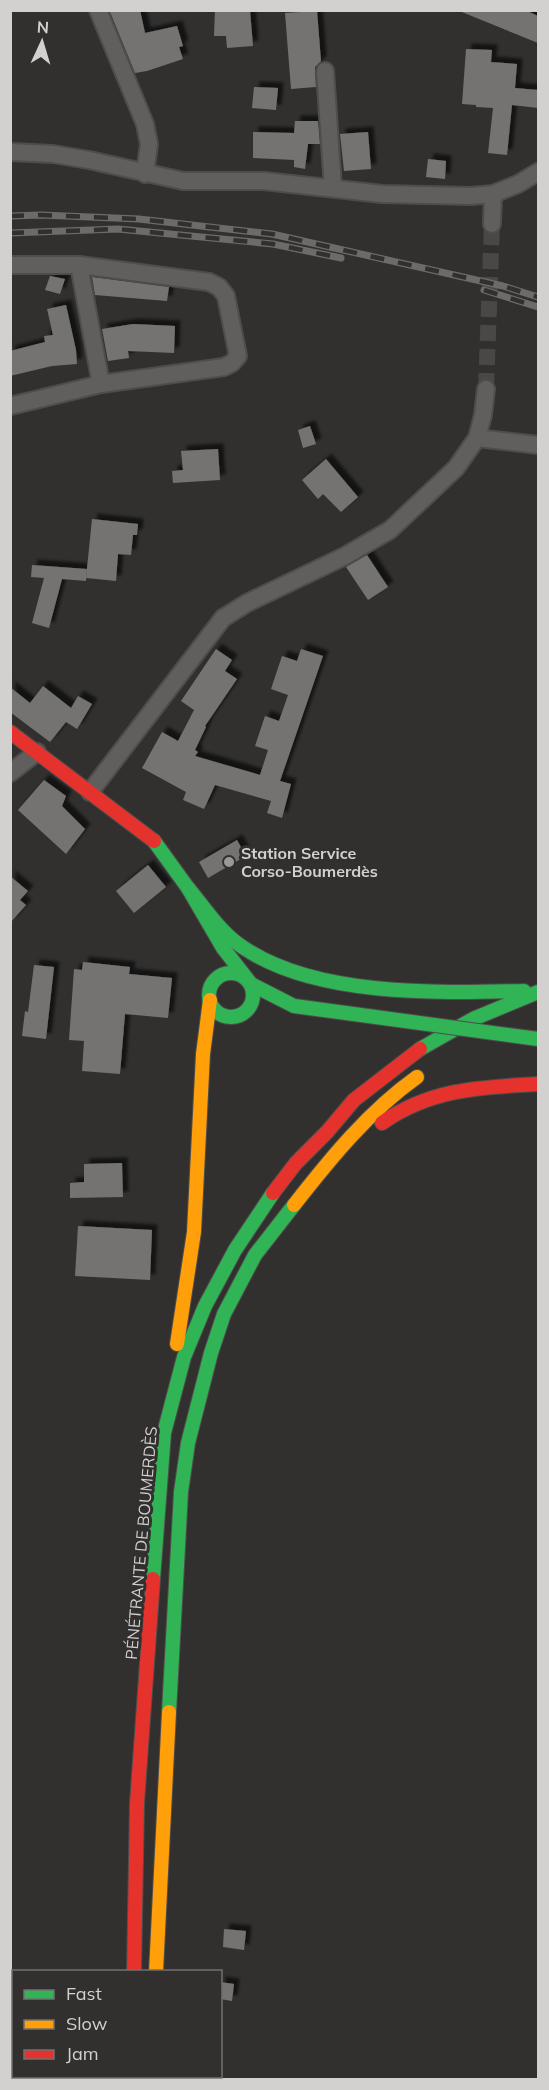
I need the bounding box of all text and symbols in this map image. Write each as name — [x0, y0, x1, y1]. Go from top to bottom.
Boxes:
north arrow — [12, 12, 72, 72]
text: N — [36, 17, 50, 37]
place label: Station Service Corso-Boumerdès — [241, 843, 378, 881]
marker: Station Service Corso-Boumerdès — [222, 855, 236, 869]
street label: PÉNÉTRANTE DE BOUMERDÈS — [121, 1425, 161, 1661]
legend — [12, 1970, 222, 2078]
text: Fast — [66, 1982, 102, 2005]
text: Slow — [66, 2012, 108, 2035]
text: Jam — [66, 2042, 99, 2065]

